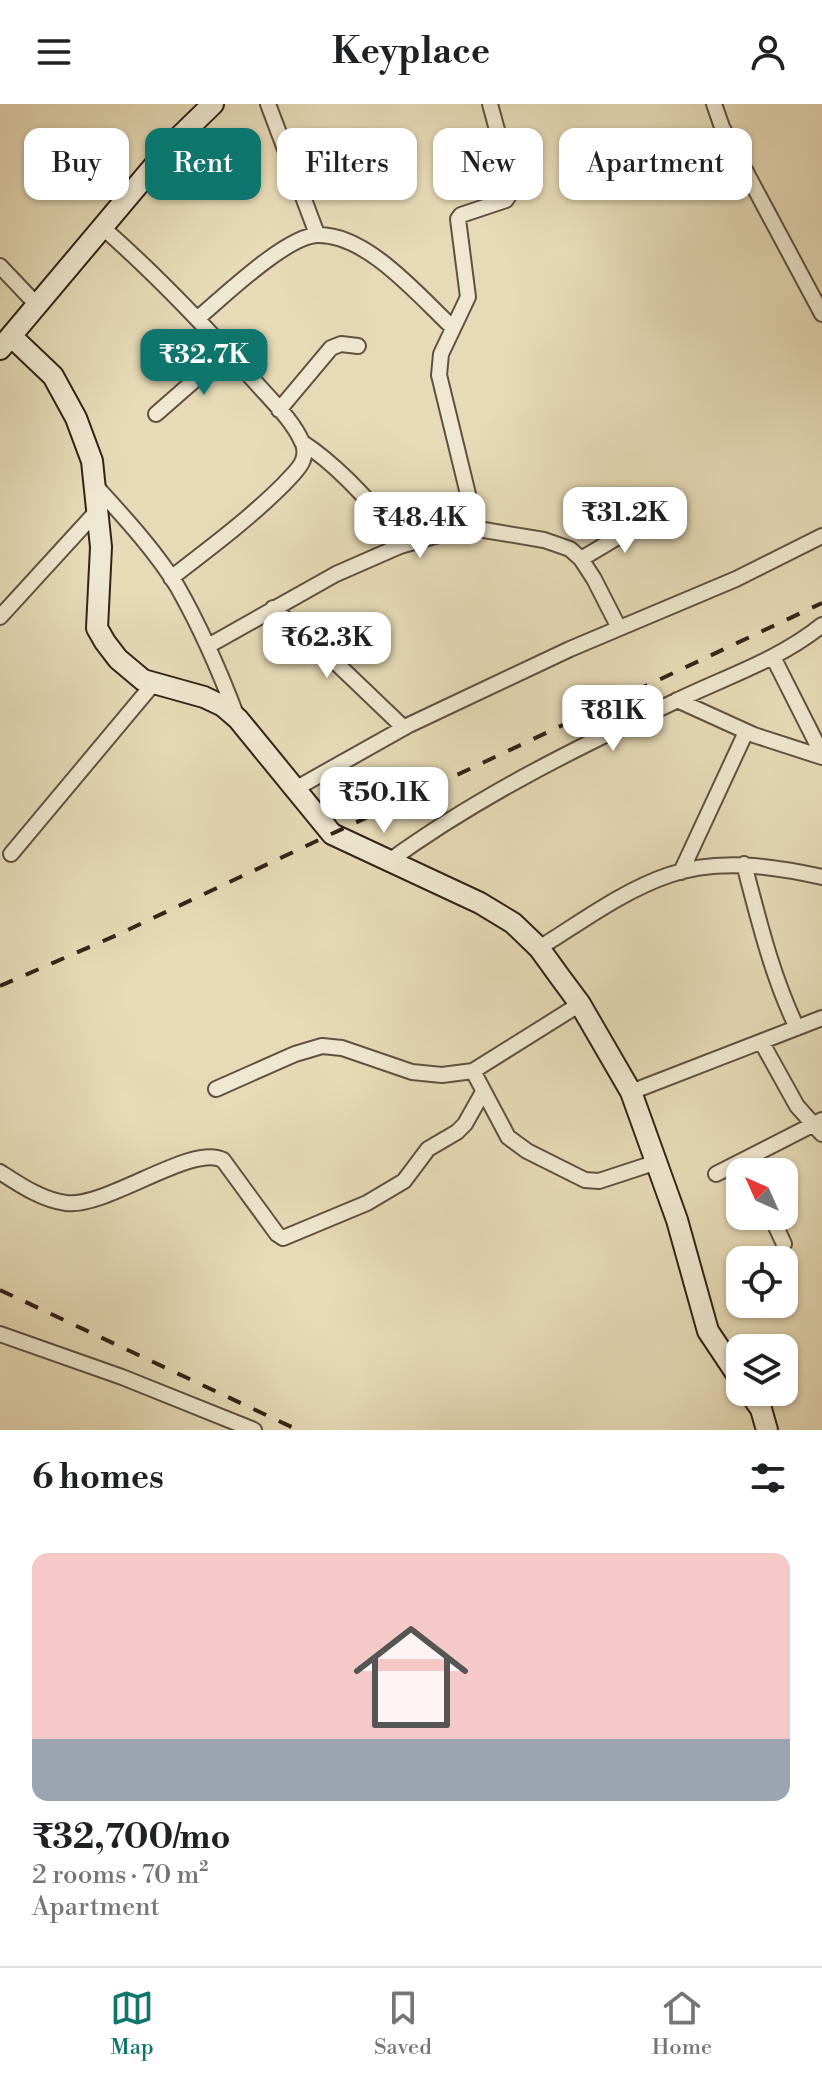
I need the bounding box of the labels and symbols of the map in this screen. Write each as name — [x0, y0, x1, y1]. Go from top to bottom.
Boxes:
pin: ₹32.7K — [139, 329, 269, 397]
pin: ₹31.2K — [560, 487, 690, 555]
pin: ₹48.4K — [355, 492, 485, 560]
pin: ₹62.3K — [262, 612, 392, 680]
pin: ₹81K — [566, 685, 660, 753]
pin: ₹50.1K — [319, 767, 449, 835]
north arrow — [726, 1158, 798, 1230]

